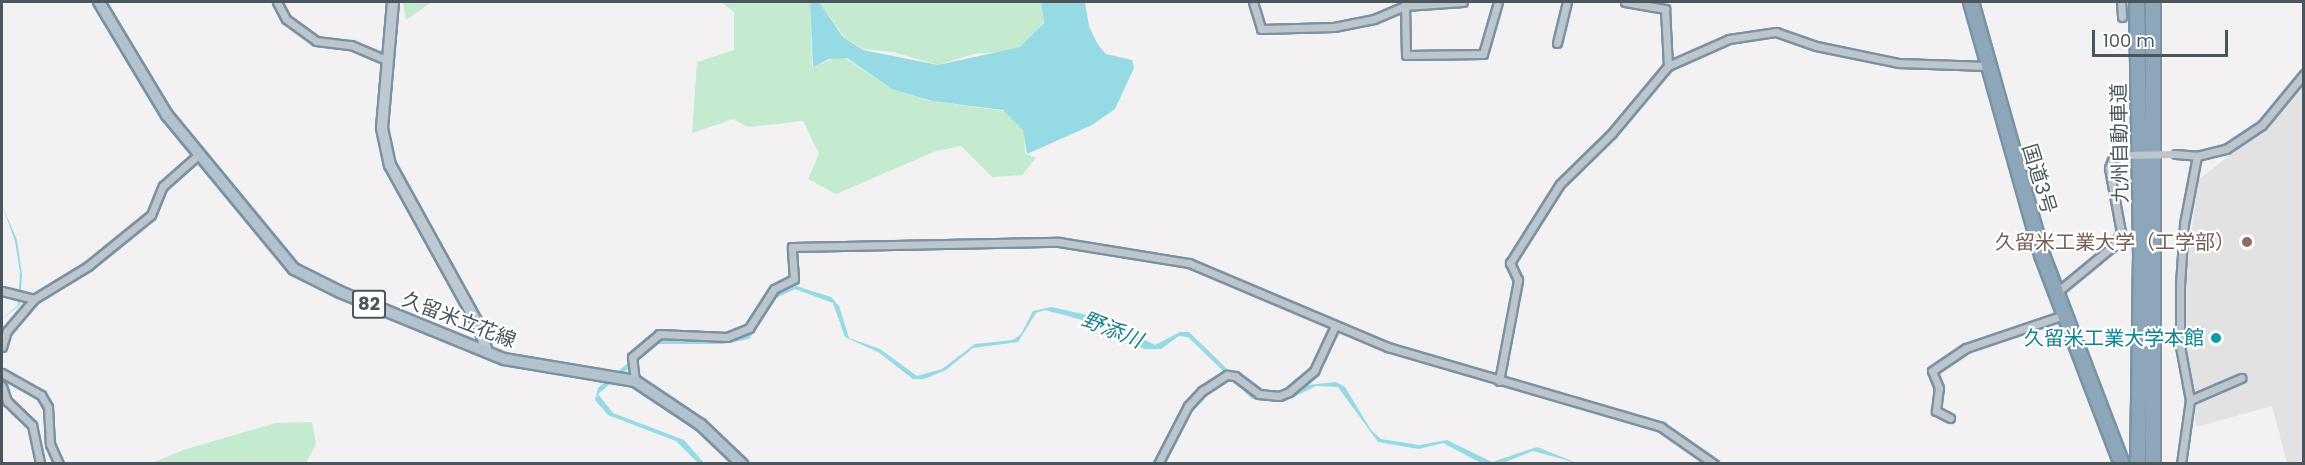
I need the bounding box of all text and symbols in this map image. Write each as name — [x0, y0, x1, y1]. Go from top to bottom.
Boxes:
scale bar — [2095, 18, 2232, 56]
text: 100 m — [2103, 28, 2155, 53]
street label: 九州自動車道 — [2107, 83, 2133, 203]
street label: 国道3号 — [2017, 141, 2061, 217]
place label: 久留米工業大学（工学部） — [1995, 230, 2235, 254]
marker: 久留米工業大学（工学部） — [2240, 235, 2254, 249]
street label: 久留米立花線 — [399, 287, 519, 353]
road number: 82 — [351, 289, 387, 319]
water label: 野添川 — [1078, 307, 1146, 353]
place label: 久留米工業大学本館 — [2024, 326, 2204, 350]
marker: 久留米工業大学本館 — [2209, 331, 2223, 345]

